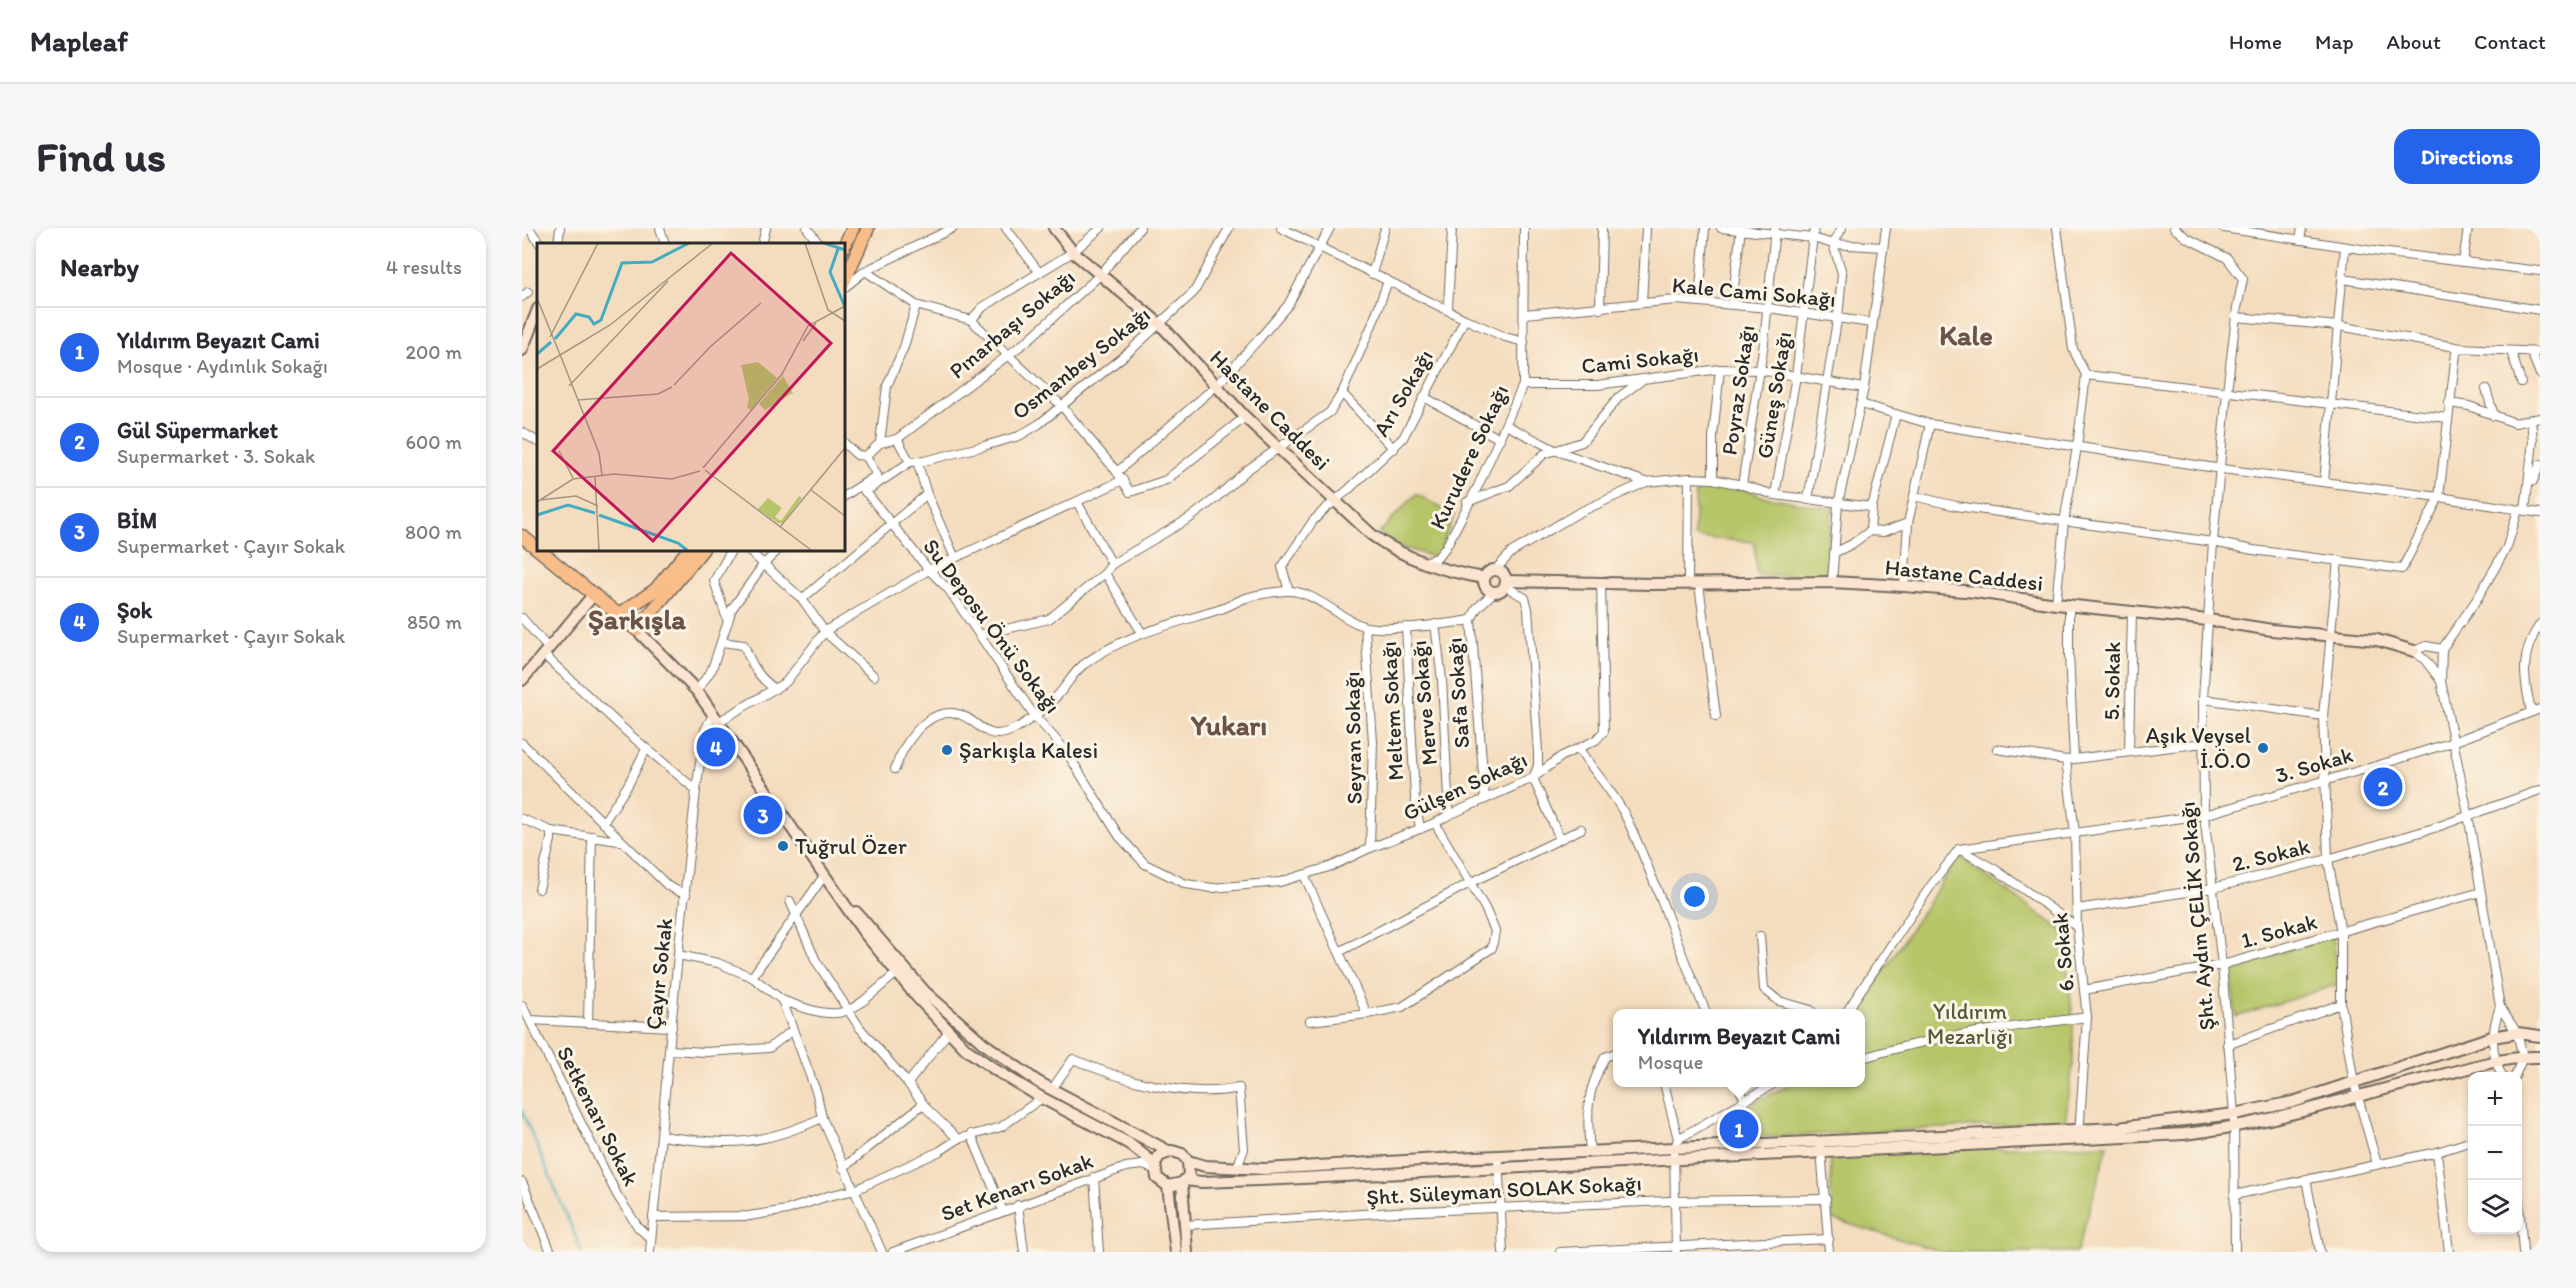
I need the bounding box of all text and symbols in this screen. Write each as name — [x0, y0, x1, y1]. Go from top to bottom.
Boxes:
text: Mapleaf — [30, 24, 128, 58]
text: Home — [2229, 29, 2282, 54]
text: Map — [2315, 29, 2354, 54]
text: About — [2387, 29, 2441, 54]
text: Contact — [2474, 29, 2546, 54]
button: Directions — [2394, 129, 2540, 184]
text: Find us — [36, 131, 166, 182]
inset map — [537, 243, 844, 550]
text: Nearby — [60, 251, 139, 283]
text: 4 results — [386, 255, 462, 279]
street label: Pınarbaşı Sokağı — [944, 264, 1080, 384]
street label: Kale Cami Sokağı — [1671, 271, 1837, 313]
street label: Osmanbey Sokağı — [1007, 301, 1155, 425]
district label: Kale — [1939, 318, 1993, 352]
street label: Poyraz Sokağı — [1716, 323, 1760, 457]
text: Yıldırım Beyazıt Cami — [117, 327, 320, 354]
street label: Güneş Sokağı — [1751, 330, 1797, 460]
text: 1 — [75, 340, 84, 364]
text: 200 m — [406, 340, 462, 364]
street label: Cami Sokağı — [1580, 340, 1700, 380]
street label: Hastane Caddesi — [1204, 344, 1336, 476]
street label: Arı Sokağı — [1367, 345, 1439, 441]
text: Mosque · Aydınlık Sokağı — [117, 354, 328, 378]
street label: Kurudere Sokağı — [1424, 380, 1514, 534]
text: Gül Süpermarket — [117, 417, 278, 444]
text: 2 — [74, 430, 85, 454]
text: 600 m — [405, 430, 462, 454]
text: Supermarket · 3. Sokak — [117, 444, 315, 468]
text: BİM — [117, 507, 157, 534]
text: 3 — [74, 520, 85, 544]
text: 800 m — [405, 520, 462, 544]
street label: Su Deposu Önü Sokağı — [917, 533, 1067, 719]
text: Supermarket · Çayır Sokak — [117, 534, 345, 558]
street label: Hastane Caddesi — [1884, 553, 2044, 597]
text: Şok — [117, 597, 152, 624]
district label: Şarkışla — [588, 602, 686, 636]
text: 4 — [73, 610, 86, 634]
text: 850 m — [407, 610, 462, 634]
text: Supermarket · Çayır Sokak — [117, 624, 345, 648]
street label: Safa Sokağı — [1441, 637, 1475, 749]
street label: Merve Sokağı — [1405, 639, 1443, 767]
street label: Meltem Sokağı — [1375, 641, 1409, 781]
street label: 5. Sokak — [2098, 641, 2126, 721]
street label: Seyran Sokağı — [1338, 671, 1368, 805]
district label: Yukarı — [1190, 708, 1267, 742]
place label: Aşık Veysel İ.Ö.O — [2146, 722, 2251, 774]
pin: 4 — [696, 724, 736, 770]
place label: Şarkışla Kalesi — [959, 737, 1098, 764]
marker: Aşık Veysel İ.Ö.O — [2256, 741, 2270, 755]
street label: 3. Sokak — [2272, 741, 2356, 789]
marker: Şarkışla Kalesi — [940, 743, 954, 757]
street label: Gülşen Sokağı — [1399, 745, 1531, 827]
pin: 2 — [2364, 764, 2402, 810]
pin: 3 — [744, 792, 782, 838]
street label: Şht. Aydın ÇELİK Sokağı — [2174, 800, 2220, 1032]
street label: 2. Sokak — [2229, 832, 2313, 878]
place label: Tuğrul Özer — [795, 833, 907, 860]
marker: Tuğrul Özer — [776, 839, 790, 853]
your location — [1680, 882, 1709, 911]
street label: 1. Sokak — [2238, 908, 2320, 954]
street label: 6. Sokak — [2046, 911, 2080, 993]
street label: Çayır Sokak — [640, 916, 678, 1031]
park label: Yıldırım Mezarlığı — [1927, 998, 2013, 1050]
popup — [1613, 1009, 1865, 1087]
text: Yıldırım Beyazıt Cami — [1638, 1023, 1840, 1050]
street label: Setkenarı Sokak — [551, 1042, 645, 1190]
text: Mosque — [1638, 1050, 1703, 1074]
map controls — [2468, 1072, 2522, 1234]
button: + — [2468, 1072, 2522, 1126]
pin: 1 — [1720, 1106, 1758, 1152]
button: − — [2468, 1126, 2522, 1180]
street label: Set Kenarı Sokak — [937, 1147, 1097, 1227]
street label: Şht. Süleyman SOLAK Sokağı — [1366, 1169, 1642, 1211]
button: layers — [2468, 1180, 2522, 1234]

